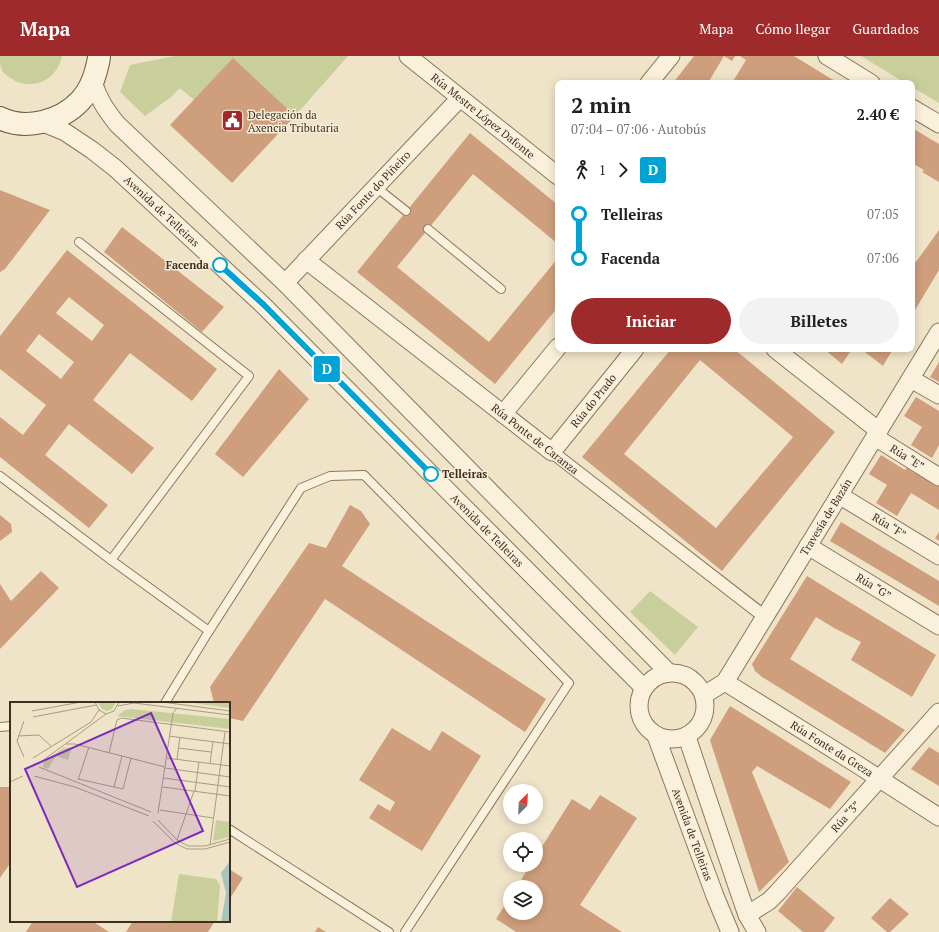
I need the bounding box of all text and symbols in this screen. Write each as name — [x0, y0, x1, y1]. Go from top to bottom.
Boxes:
text: Mapa — [20, 16, 70, 41]
text: Mapa — [699, 19, 734, 38]
text: Cómo llegar — [756, 19, 830, 38]
text: Guardados — [852, 19, 919, 38]
street label: Rúa Mestre López Dafonte — [428, 70, 538, 162]
text: 2 min — [571, 90, 631, 119]
text: 2.40 € — [857, 104, 899, 124]
public building icon: Delegación da Axencia Tributaria — [219, 108, 245, 134]
place label: Delegación da Axencia Tributaria — [248, 108, 339, 135]
text: 07:04 – 07:06 · Autobús — [571, 120, 706, 138]
street label: Rúa Fonte do Piñeiro — [332, 148, 413, 232]
icon: walk — [571, 159, 593, 181]
icon: forward — [612, 159, 634, 181]
text: D — [648, 160, 658, 179]
text: 1 — [599, 161, 606, 179]
street label: Avenida de Telleiras — [121, 173, 203, 250]
text: Telleiras — [601, 204, 663, 224]
text: 07:05 — [867, 205, 899, 223]
text: Facenda — [601, 248, 660, 268]
text: 07:06 — [867, 249, 899, 267]
marker: Facenda — [212, 257, 228, 273]
place label: Facenda — [166, 258, 209, 272]
button: Iniciar — [571, 298, 731, 344]
button: Billetes — [739, 298, 899, 344]
line badge: D — [314, 356, 340, 382]
text: D — [322, 359, 332, 378]
street label: Rúa do Prado — [568, 371, 619, 430]
street label: Rúa Ponte de Caranza — [489, 401, 582, 478]
street label: Rúa “E” — [887, 441, 927, 473]
marker: Telleiras — [423, 466, 439, 482]
place label: Telleiras — [442, 467, 487, 481]
street label: Travesía de Bazán — [797, 476, 855, 558]
street label: Avenida de Telleiras — [448, 491, 527, 570]
street label: Rúa “F” — [870, 510, 909, 541]
street label: Rúa “G” — [853, 570, 894, 602]
inset map — [10, 702, 230, 922]
street label: Rúa Fonte da Greza — [788, 718, 876, 780]
north arrow — [503, 784, 543, 824]
map controls — [503, 784, 543, 920]
street label: Avenida de Telleiras — [669, 786, 716, 883]
street label: Rúa “3” — [828, 798, 863, 835]
button: locate — [503, 832, 543, 872]
button: layers — [503, 880, 543, 920]

